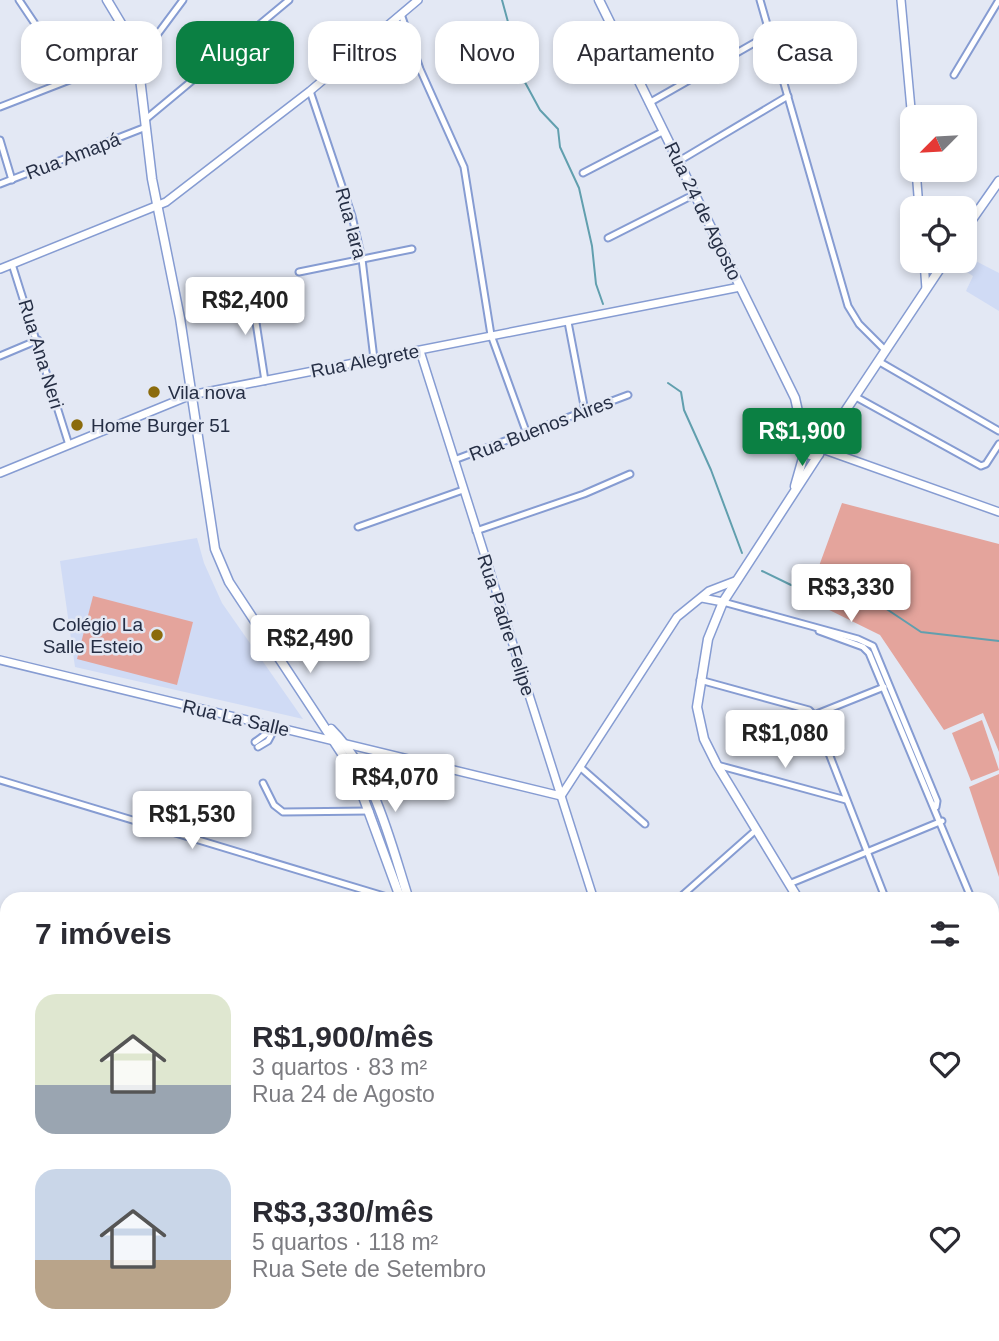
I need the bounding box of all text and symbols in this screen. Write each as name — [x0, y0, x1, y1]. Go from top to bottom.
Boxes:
chip: Comprar — [21, 21, 162, 84]
chip: Alugar — [176, 21, 294, 84]
chip: Filtros — [308, 21, 421, 84]
chip: Novo — [435, 21, 539, 84]
chip: Apartamento — [553, 21, 739, 84]
chip: Casa — [753, 21, 857, 84]
north arrow — [900, 105, 976, 182]
map controls — [900, 105, 977, 273]
street label: Rua Amapá — [23, 128, 124, 184]
street label: Rua 24 de Agosto — [660, 139, 746, 283]
street label: Rua Iara — [331, 185, 371, 261]
button: locate — [900, 196, 977, 273]
pin: R$2,400 — [180, 278, 310, 337]
text: R$2,400 — [202, 287, 288, 313]
street label: Rua Ana Neri — [14, 297, 68, 411]
street label: Rua Alegrete — [309, 340, 421, 382]
place label: Vila nova — [168, 382, 246, 403]
marker: Vila nova — [146, 384, 162, 400]
street label: Rua Buenos Aires — [466, 391, 616, 465]
pin: R$1,900 — [737, 408, 867, 468]
place label: Home Burger 51 — [91, 415, 230, 436]
marker: Home Burger 51 — [69, 417, 85, 433]
text: R$1,900 — [759, 418, 845, 444]
street label: Rua Padre Felipe — [473, 551, 539, 699]
pin: R$3,330 — [786, 564, 916, 624]
text: R$3,330 — [808, 574, 894, 600]
place label: Colégio La Salle Esteio — [43, 614, 143, 657]
pin: R$2,490 — [245, 616, 375, 675]
text: R$2,490 — [267, 625, 353, 651]
marker: Colégio La Salle Esteio — [149, 627, 165, 643]
street label: Rua La Salle — [181, 696, 291, 740]
pin: R$1,080 — [720, 710, 850, 770]
text: R$1,080 — [742, 720, 828, 746]
pin: R$4,070 — [330, 754, 460, 814]
text: R$4,070 — [352, 764, 438, 790]
pin: R$1,530 — [127, 792, 257, 851]
text: R$1,530 — [149, 801, 235, 827]
icon: filters — [926, 915, 964, 953]
text: 7 imóveis — [35, 917, 172, 950]
text: R$1,900/mês — [252, 1020, 434, 1053]
icon: home — [91, 1022, 175, 1106]
icon: heart — [926, 1045, 964, 1083]
text: 3 quartos · 83 m² — [252, 1054, 427, 1080]
text: Rua 24 de Agosto — [252, 1081, 435, 1107]
text: R$3,330/mês — [252, 1195, 434, 1228]
icon: home — [91, 1197, 175, 1281]
icon: heart — [926, 1220, 964, 1258]
text: 5 quartos · 118 m² — [252, 1229, 438, 1255]
text: Rua Sete de Setembro — [252, 1256, 486, 1282]

